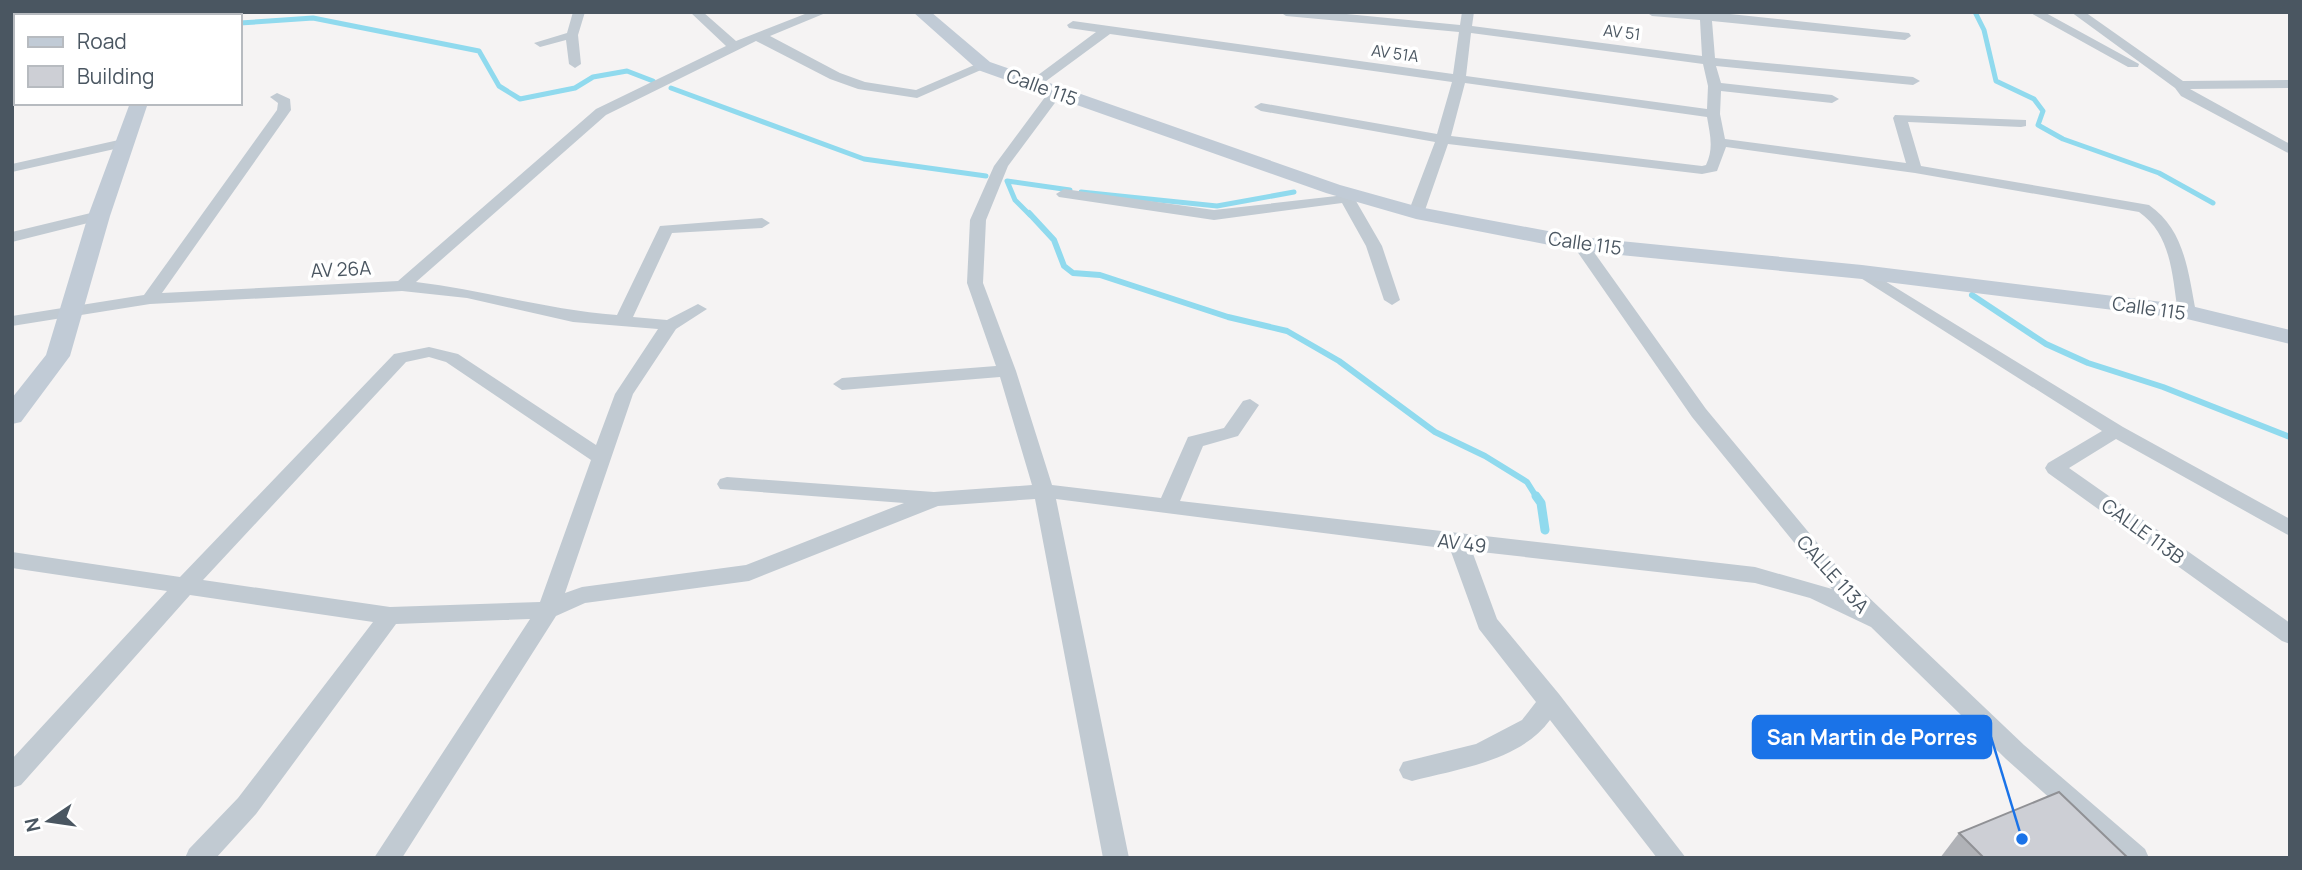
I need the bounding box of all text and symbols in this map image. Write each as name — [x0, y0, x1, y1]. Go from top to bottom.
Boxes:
legend — [14, 14, 242, 105]
street label: AV 51 — [1602, 19, 1642, 45]
text: Road — [77, 27, 127, 55]
street label: AV 51A — [1370, 39, 1420, 67]
text: Building — [77, 62, 154, 90]
street label: Calle 115 — [1003, 62, 1081, 112]
street label: Calle 115 — [1547, 225, 1623, 261]
street label: AV 26A — [310, 254, 372, 284]
street label: Calle 115 — [2111, 290, 2187, 326]
street label: CALLE 113B — [2096, 492, 2190, 570]
street label: AV 49 — [1436, 527, 1488, 559]
street label: CALLE 113A — [1791, 529, 1875, 619]
callout: San Martin de Porres — [1753, 716, 1991, 758]
text: San Martin de Porres — [1767, 723, 1977, 751]
north arrow — [14, 786, 84, 856]
text: N — [18, 815, 47, 834]

